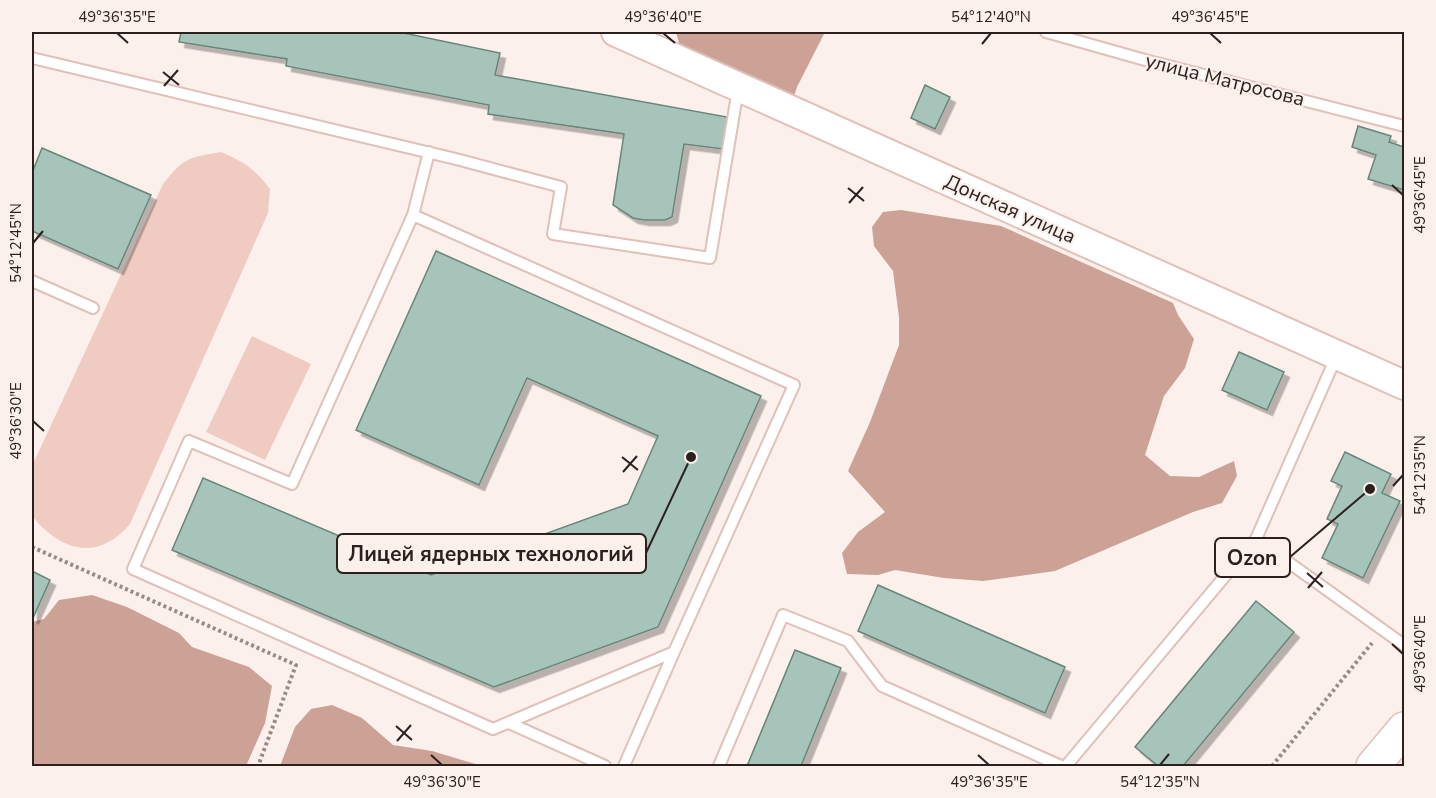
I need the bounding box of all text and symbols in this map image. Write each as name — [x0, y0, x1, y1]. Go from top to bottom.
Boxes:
text: 49°36'35"E — [78, 7, 156, 27]
text: 49°36'40"E — [624, 7, 702, 27]
text: 54°12'40"N — [951, 7, 1031, 27]
text: 49°36'45"E — [1171, 7, 1249, 27]
street label: улица Матросова — [1142, 47, 1308, 113]
text: 49°36'45"E — [1410, 156, 1430, 234]
street label: Донская улица — [940, 168, 1080, 250]
text: 54°12'45"N — [6, 203, 26, 283]
text: 49°36'30"E — [6, 382, 26, 460]
text: 54°12'35"N — [1410, 435, 1430, 515]
callout: Лицей ядерных технологий — [337, 534, 646, 573]
callout: Ozon — [1215, 538, 1290, 577]
text: Лицей ядерных технологий — [348, 540, 634, 568]
text: Ozon — [1227, 544, 1277, 572]
text: 49°36'40"E — [1410, 615, 1430, 693]
text: 49°36'30"E — [403, 772, 481, 792]
text: 49°36'35"E — [950, 772, 1028, 792]
text: 54°12'35"N — [1120, 772, 1200, 792]

